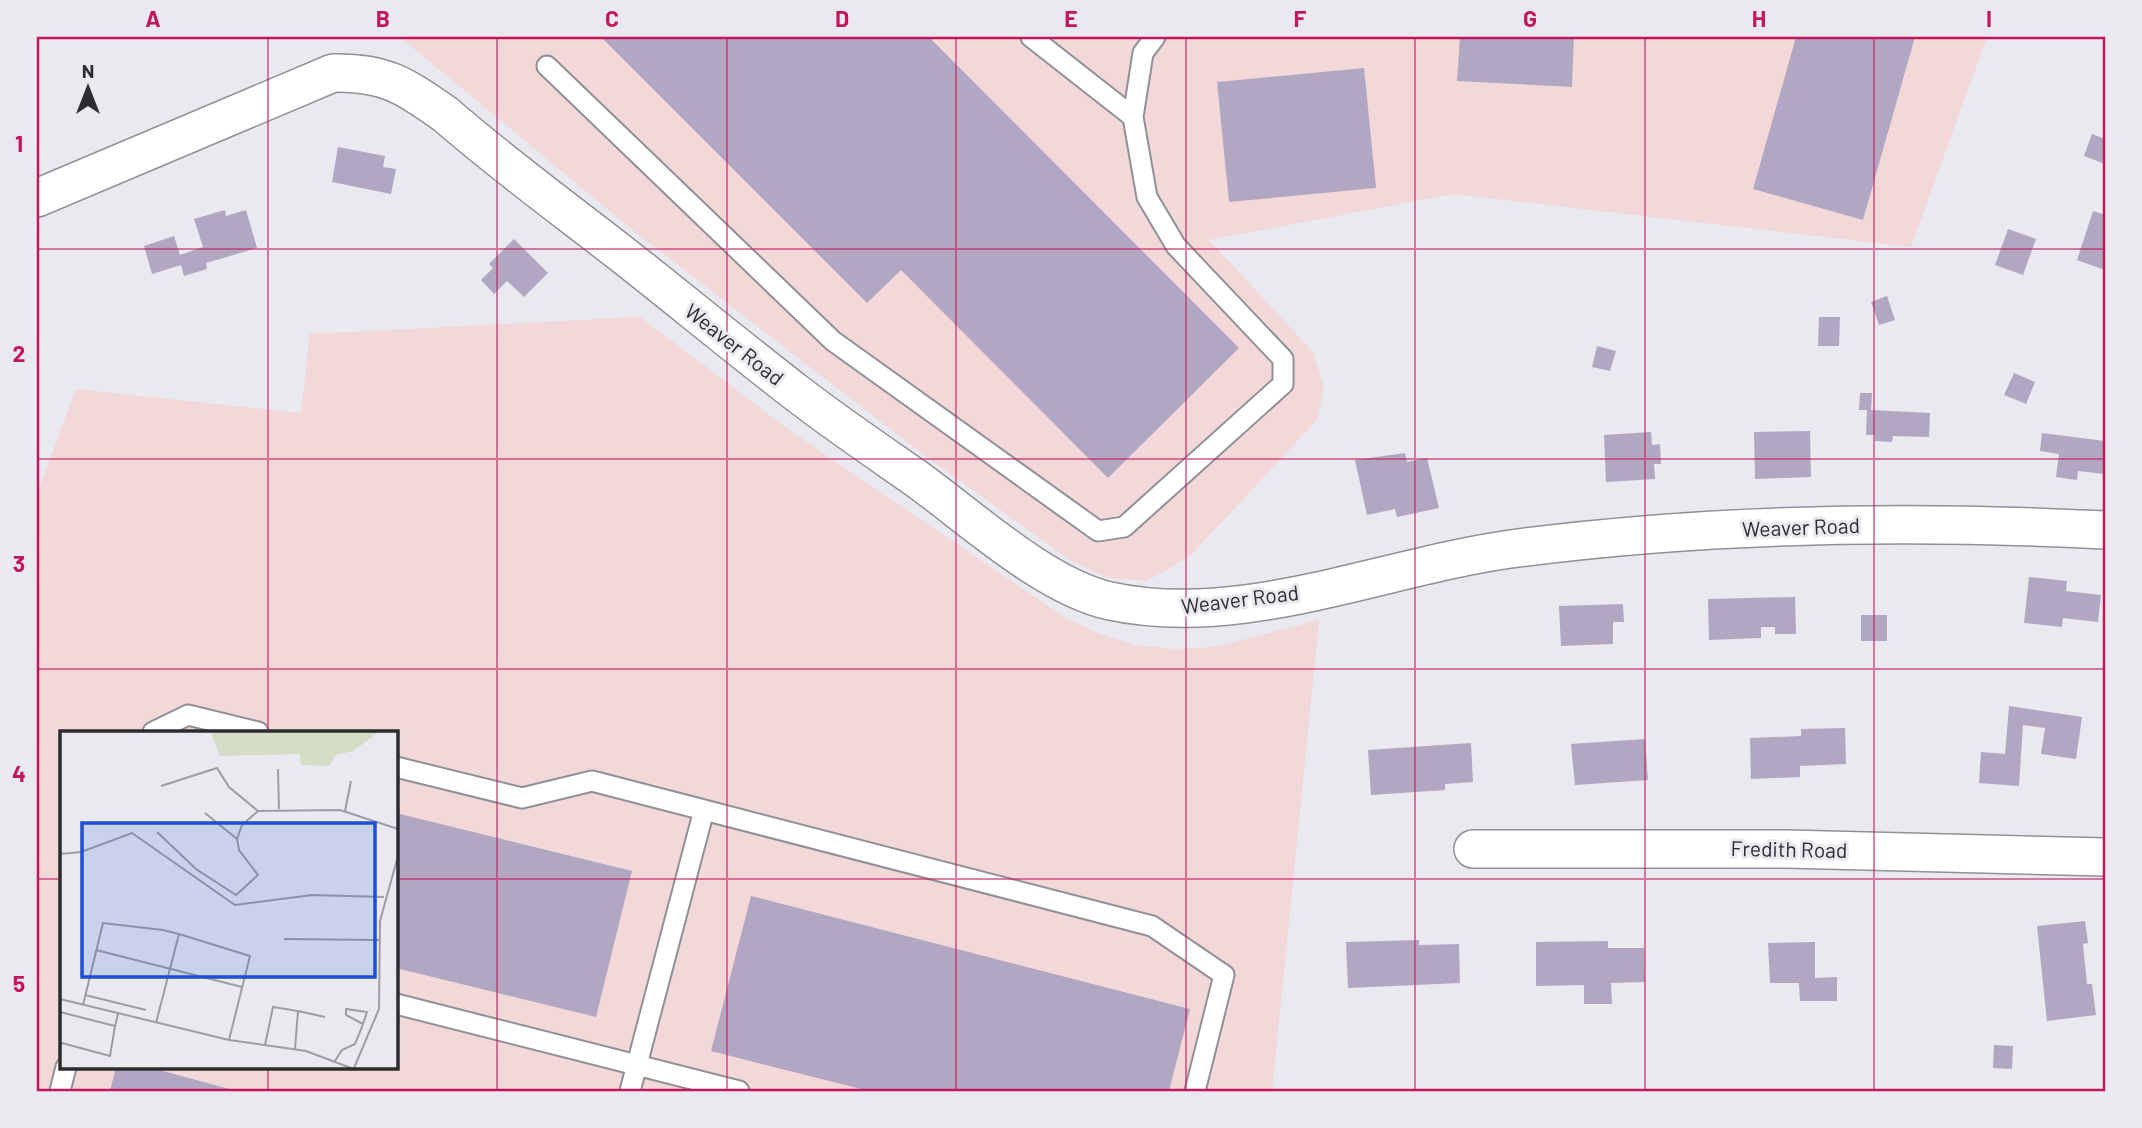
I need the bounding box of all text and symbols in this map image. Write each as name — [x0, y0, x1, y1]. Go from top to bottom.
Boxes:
text: A — [145, 4, 161, 32]
text: B — [376, 4, 390, 32]
text: C — [605, 4, 619, 32]
text: D — [835, 4, 849, 32]
text: E — [1064, 4, 1078, 32]
text: F — [1294, 4, 1307, 32]
text: G — [1523, 4, 1537, 32]
text: H — [1752, 4, 1766, 32]
text: I — [1986, 4, 1992, 32]
north arrow — [52, 52, 122, 122]
text: N — [82, 59, 94, 82]
text: 1 — [15, 129, 23, 157]
street label: Weaver Road — [681, 298, 789, 390]
text: 2 — [13, 339, 25, 367]
street label: Weaver Road — [1741, 512, 1860, 541]
text: 3 — [13, 549, 25, 577]
street label: Weaver Road — [1180, 579, 1300, 618]
inset map — [60, 731, 397, 1068]
text: 4 — [12, 759, 26, 787]
street label: Fredith Road — [1730, 835, 1848, 862]
text: 5 — [13, 969, 25, 997]

